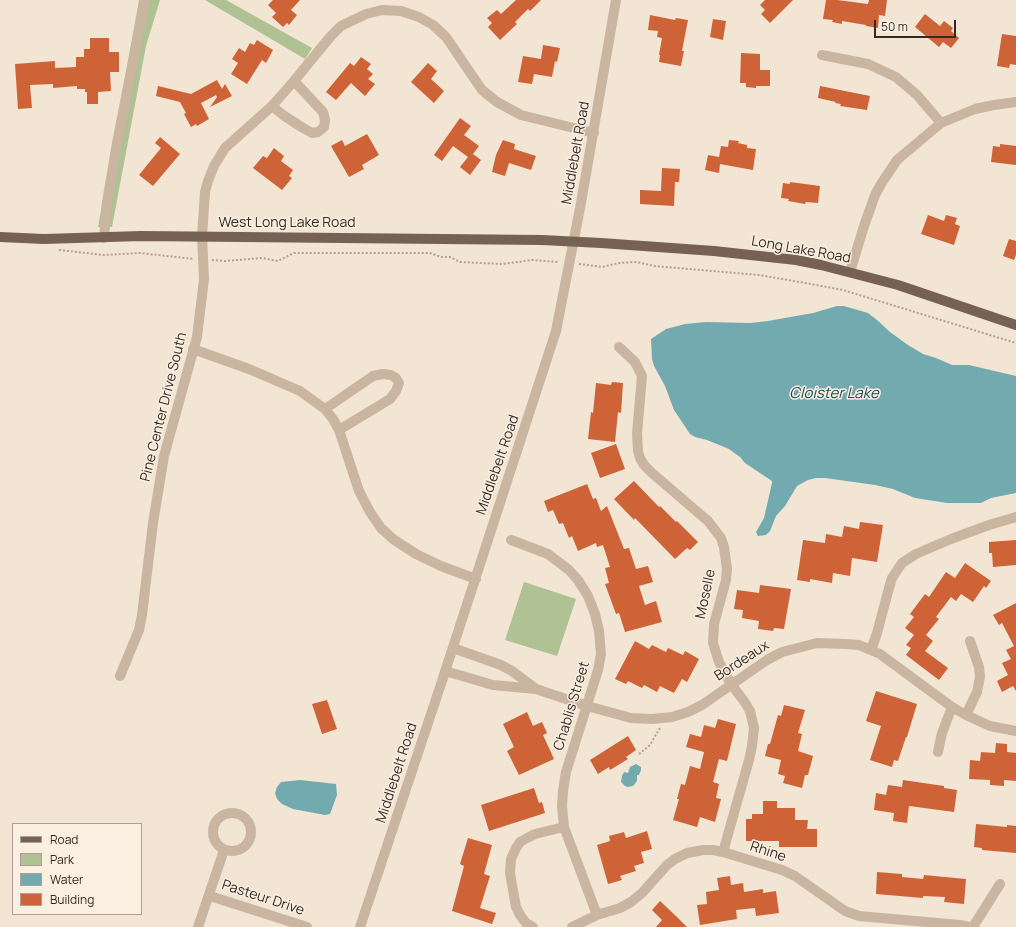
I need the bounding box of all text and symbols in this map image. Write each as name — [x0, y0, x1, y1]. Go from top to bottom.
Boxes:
scale bar — [876, 12, 958, 38]
text: 50 m — [881, 18, 908, 35]
street label: Middlebelt Road — [559, 100, 593, 206]
street label: West Long Lake Road — [219, 215, 355, 231]
street label: Long Lake Road — [750, 233, 852, 267]
street label: Pine Center Drive South — [137, 331, 191, 483]
water label: Cloister Lake — [789, 385, 879, 403]
street label: Middlebelt Road — [473, 413, 523, 517]
street label: Moselle — [693, 568, 719, 620]
street label: Bordeaux — [712, 637, 772, 685]
street label: Chablis Street — [550, 659, 594, 753]
street label: Middlebelt Road — [373, 721, 421, 825]
legend — [12, 823, 142, 915]
text: Road — [50, 831, 78, 848]
street label: Rhine — [748, 838, 788, 866]
text: Park — [50, 851, 74, 868]
text: Water — [50, 871, 83, 888]
street label: Pasteur Drive — [220, 877, 306, 919]
text: Building — [50, 891, 94, 908]

